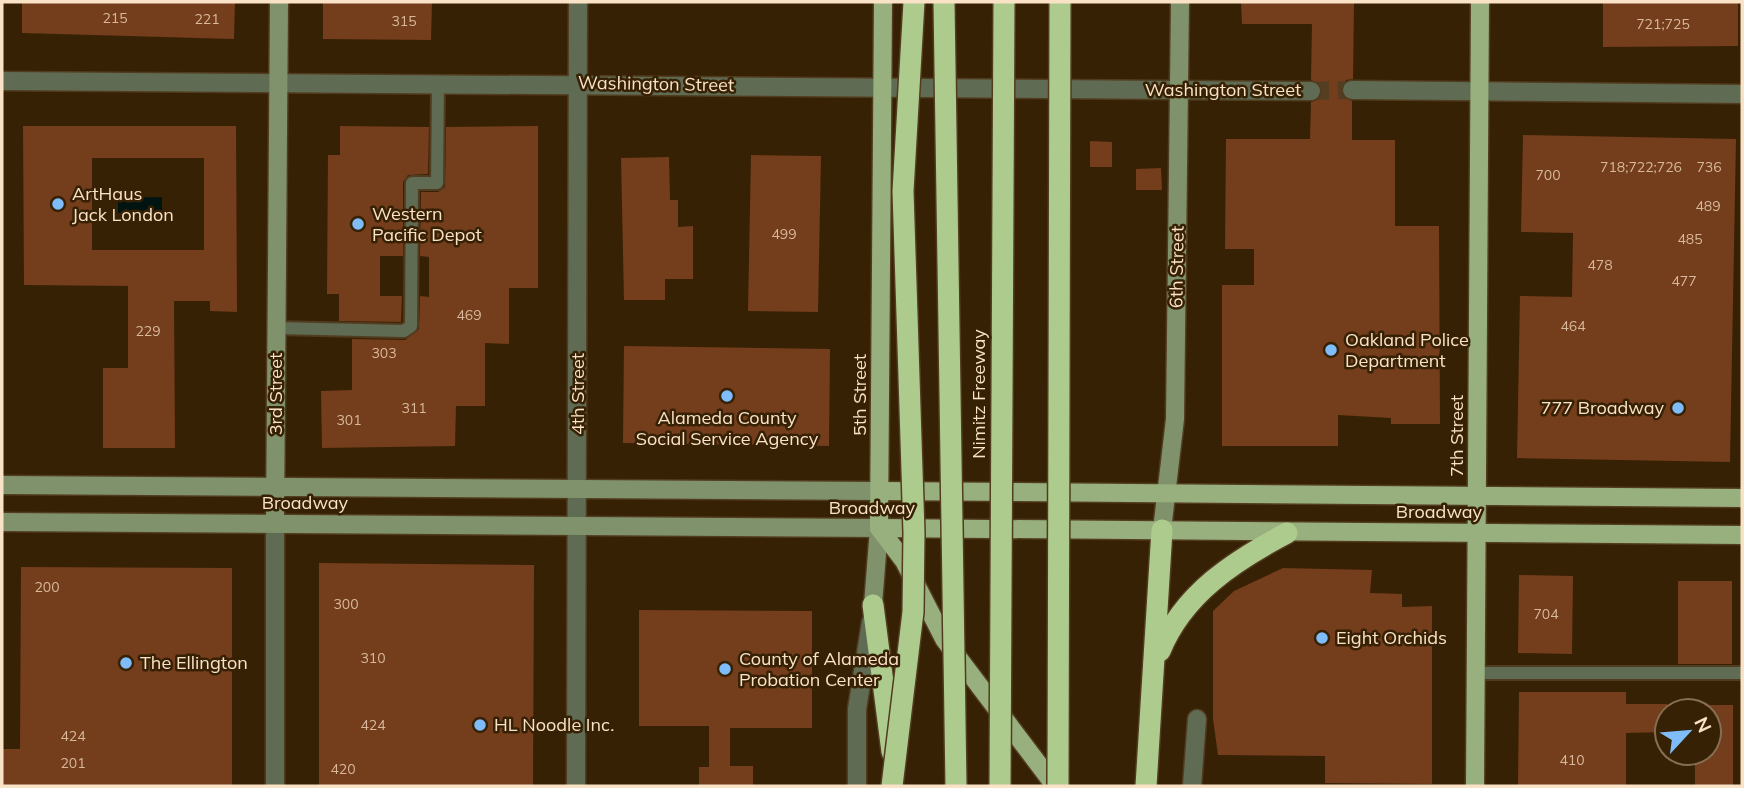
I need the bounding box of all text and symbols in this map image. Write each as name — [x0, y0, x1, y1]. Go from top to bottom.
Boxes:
house number: 215 — [102, 9, 128, 27]
house number: 221 — [194, 10, 220, 28]
house number: 315 — [391, 12, 417, 30]
house number: 721;725 — [1636, 15, 1690, 33]
street label: Washington Street — [578, 71, 734, 96]
street label: Washington Street — [1145, 78, 1301, 101]
house number: 718;722;726 — [1600, 158, 1682, 176]
house number: 736 — [1696, 158, 1722, 176]
house number: 700 — [1535, 166, 1561, 184]
place label: ArtHaus Jack London — [72, 182, 174, 226]
marker: ArtHaus Jack London — [50, 196, 66, 212]
house number: 489 — [1695, 197, 1721, 215]
place label: Western Pacific Depot — [372, 202, 482, 246]
marker: Western Pacific Depot — [350, 216, 366, 232]
house number: 499 — [771, 225, 797, 243]
street label: 6th Street — [1164, 226, 1189, 308]
house number: 485 — [1677, 230, 1703, 248]
house number: 478 — [1587, 256, 1613, 274]
house number: 477 — [1671, 272, 1697, 290]
house number: 469 — [456, 306, 482, 324]
house number: 464 — [1560, 317, 1586, 335]
house number: 229 — [135, 322, 161, 340]
place label: Oakland Police Department — [1345, 328, 1469, 372]
street label: Nimitz Freeway — [967, 329, 990, 459]
marker: Oakland Police Department — [1323, 342, 1339, 358]
house number: 303 — [371, 344, 397, 362]
street label: 3rd Street — [264, 353, 287, 435]
street label: 4th Street — [566, 353, 589, 435]
street label: 5th Street — [848, 354, 871, 436]
marker: Alameda County Social Service Agency — [719, 388, 735, 404]
street label: 7th Street — [1445, 395, 1468, 477]
place label: 777 Broadway — [1541, 396, 1664, 419]
house number: 311 — [401, 399, 427, 417]
marker: 777 Broadway — [1670, 400, 1686, 416]
place label: Alameda County Social Service Agency — [636, 406, 819, 450]
house number: 301 — [336, 411, 362, 429]
street label: Broadway — [262, 491, 349, 514]
street label: Broadway — [829, 496, 916, 519]
street label: Broadway — [1396, 500, 1483, 523]
house number: 200 — [34, 578, 60, 596]
house number: 300 — [333, 595, 359, 613]
house number: 704 — [1533, 605, 1559, 623]
place label: Eight Orchids — [1336, 626, 1447, 649]
marker: Eight Orchids — [1314, 630, 1330, 646]
place label: County of Alameda Probation Center — [739, 647, 899, 691]
house number: 310 — [360, 649, 386, 667]
place label: The Ellington — [140, 651, 248, 674]
marker: The Ellington — [118, 655, 134, 671]
marker: County of Alameda Probation Center — [717, 661, 733, 677]
north arrow — [1653, 697, 1723, 767]
place label: HL Noodle Inc. — [494, 713, 614, 736]
text: N — [1689, 713, 1717, 736]
house number: 424 — [360, 716, 386, 734]
marker: HL Noodle Inc. — [472, 717, 488, 733]
house number: 424 — [60, 727, 86, 745]
house number: 410 — [1559, 751, 1585, 769]
house number: 201 — [60, 754, 86, 772]
house number: 420 — [330, 760, 356, 778]

